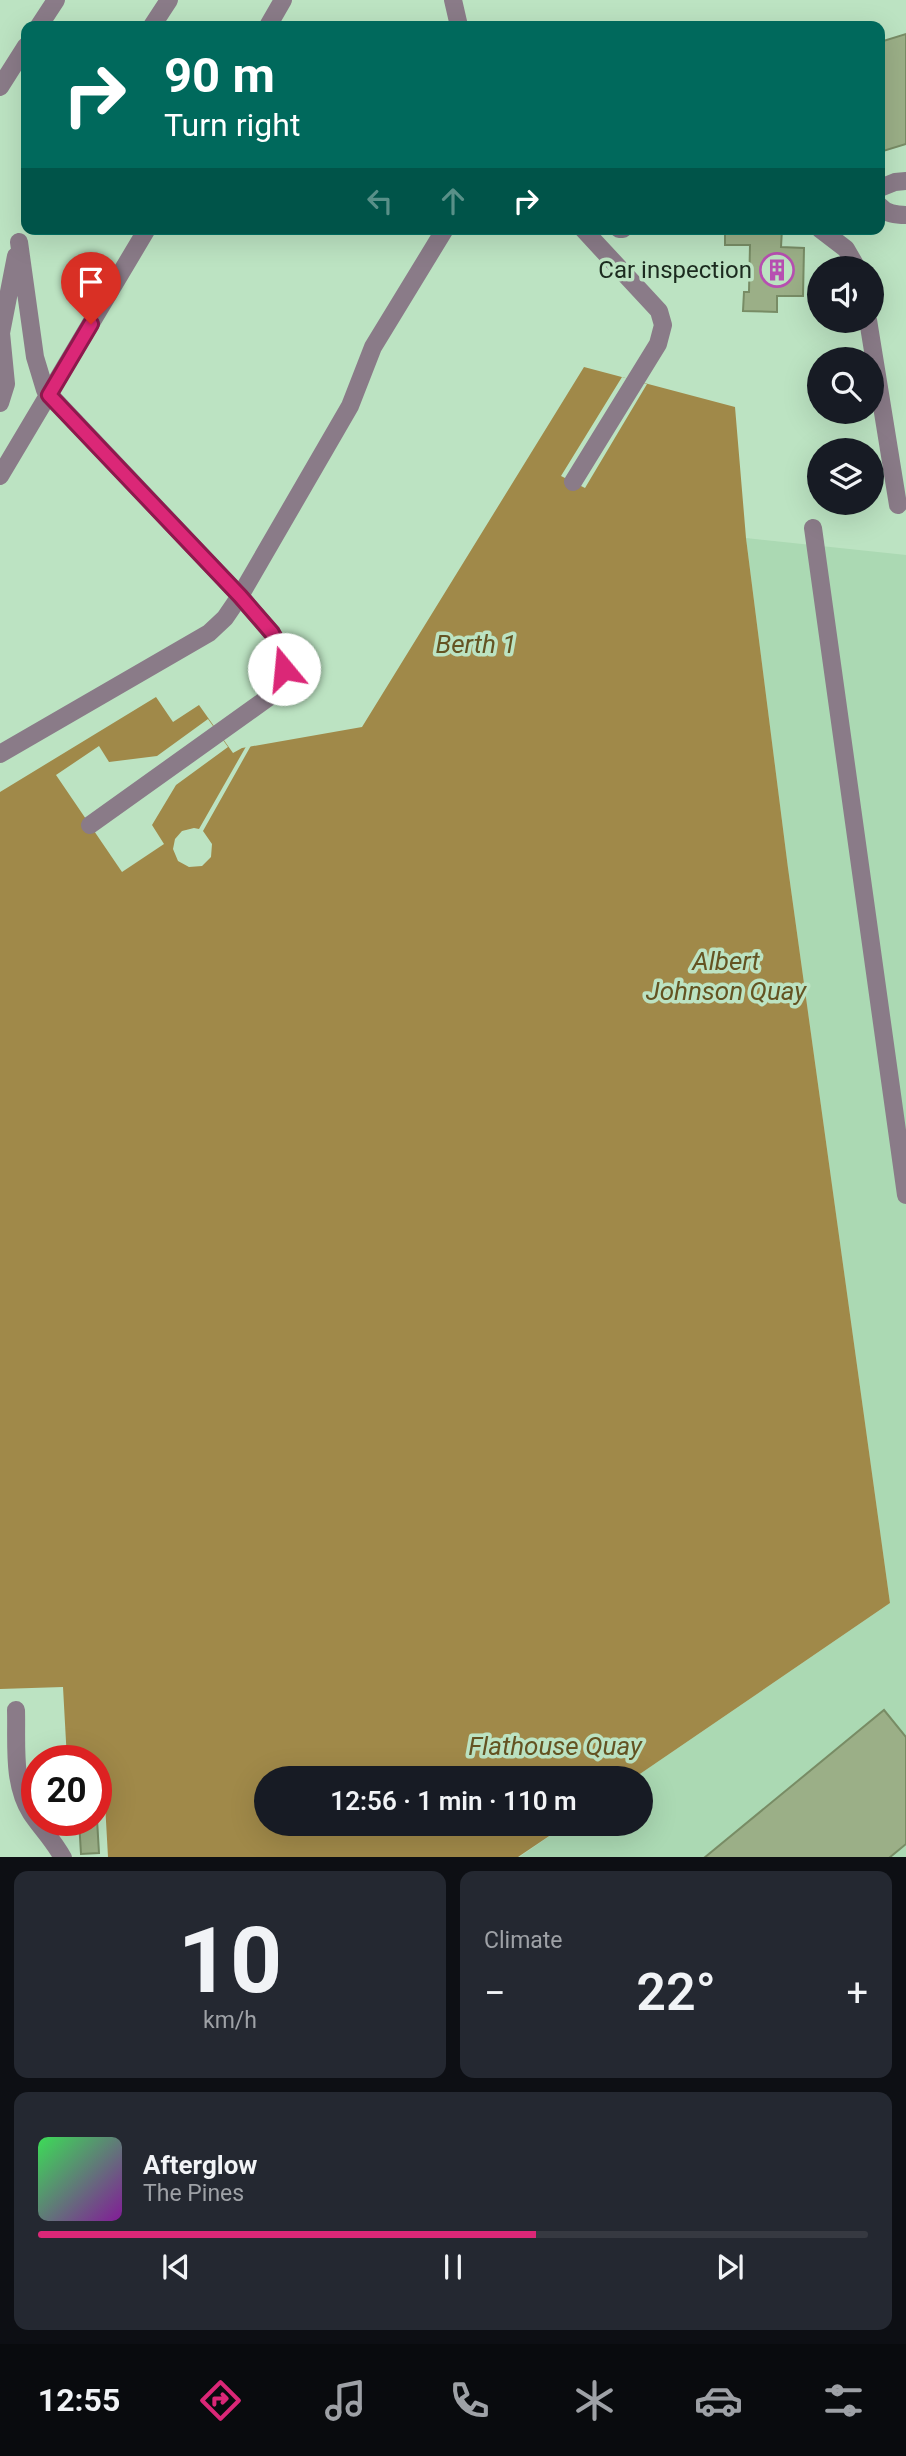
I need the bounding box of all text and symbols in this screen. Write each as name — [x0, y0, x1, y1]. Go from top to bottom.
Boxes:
text: 90 m — [164, 47, 275, 104]
icon: right — [49, 49, 140, 140]
text: Turn right — [164, 106, 300, 144]
icon: left — [361, 182, 399, 220]
icon: ahead — [434, 182, 472, 220]
icon: right — [507, 182, 545, 220]
building icon: Car inspection — [758, 251, 796, 289]
pin — [61, 252, 121, 324]
place label: Car inspection — [598, 256, 752, 284]
map controls — [807, 256, 884, 515]
button: sound — [807, 256, 884, 333]
icon: arrive — [72, 263, 110, 301]
button: search — [807, 347, 884, 424]
button: layers — [807, 438, 884, 515]
water label: Berth 1 — [436, 629, 516, 659]
position arrow — [247, 632, 321, 706]
water label: Albert Johnson Quay — [646, 946, 807, 1006]
water label: Flathouse Quay — [468, 1731, 643, 1761]
speed limit sign: 20 — [21, 1745, 112, 1836]
text: 12:56 · 1 min · 110 m — [330, 1786, 577, 1816]
text: 10 — [178, 1908, 282, 2014]
text: Climate — [484, 1927, 563, 1954]
text: 22° — [636, 1962, 716, 2023]
text: − — [484, 1971, 506, 2015]
text: + — [846, 1971, 868, 2015]
text: km/h — [203, 2007, 257, 2034]
text: Afterglow — [143, 2150, 257, 2180]
text: The Pines — [143, 2180, 244, 2207]
icon: previous — [157, 2248, 195, 2286]
icon: pause — [434, 2248, 472, 2286]
icon: next — [711, 2248, 749, 2286]
icon: directions — [196, 2376, 245, 2425]
icon: music — [321, 2376, 370, 2425]
icon: phone — [445, 2376, 494, 2425]
icon: climate — [570, 2376, 619, 2425]
icon: car — [694, 2376, 743, 2425]
icon: filters — [819, 2376, 868, 2425]
text: 12:55 — [38, 2381, 120, 2419]

